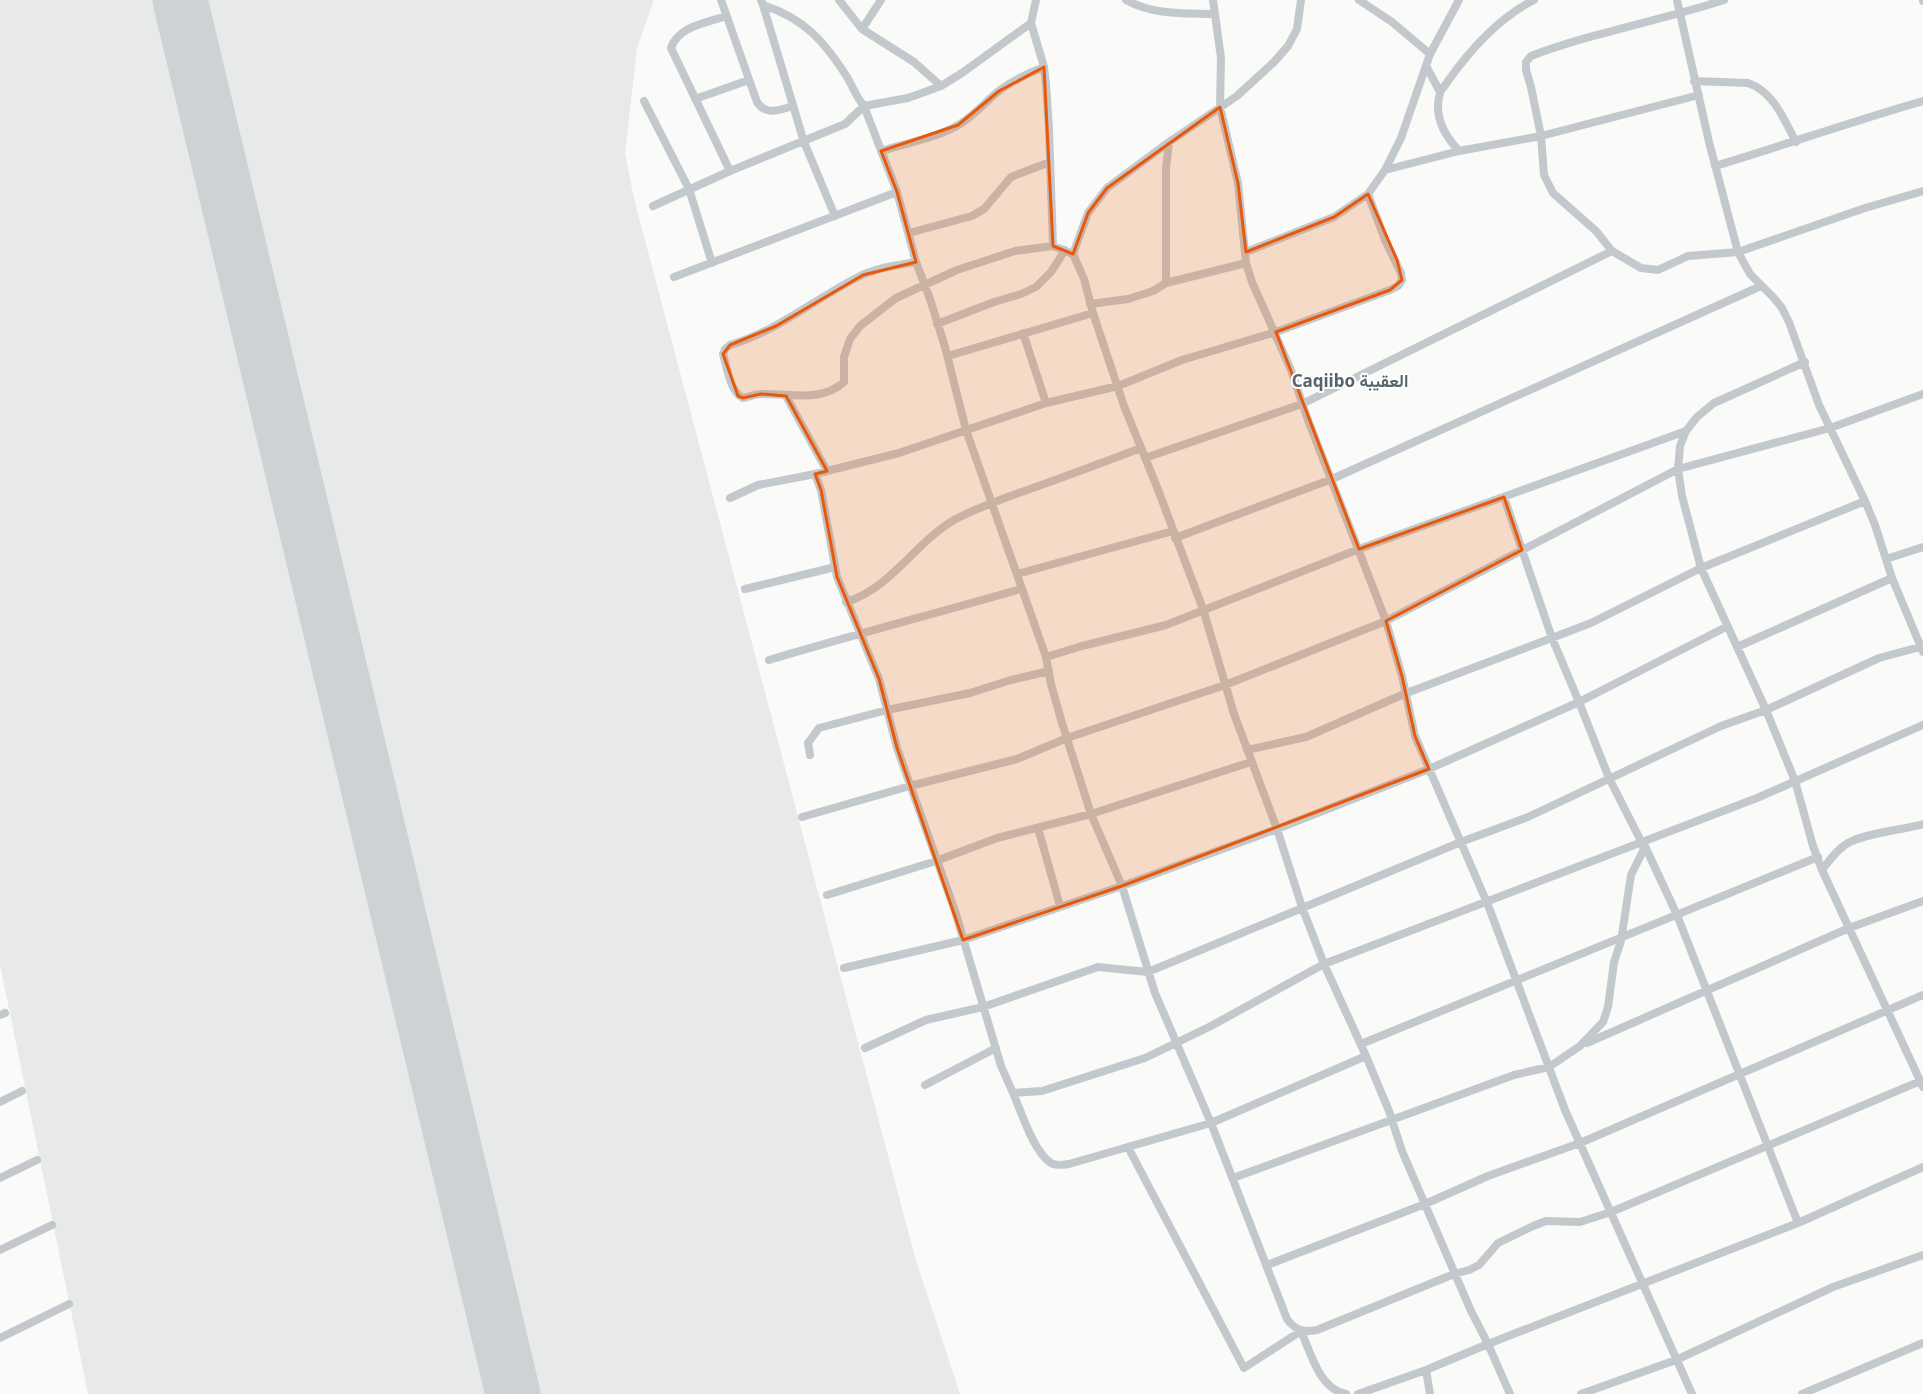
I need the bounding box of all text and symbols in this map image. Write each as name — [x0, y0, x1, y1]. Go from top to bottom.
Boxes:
district label: Caqiibo العقيبة — [1292, 369, 1408, 392]

